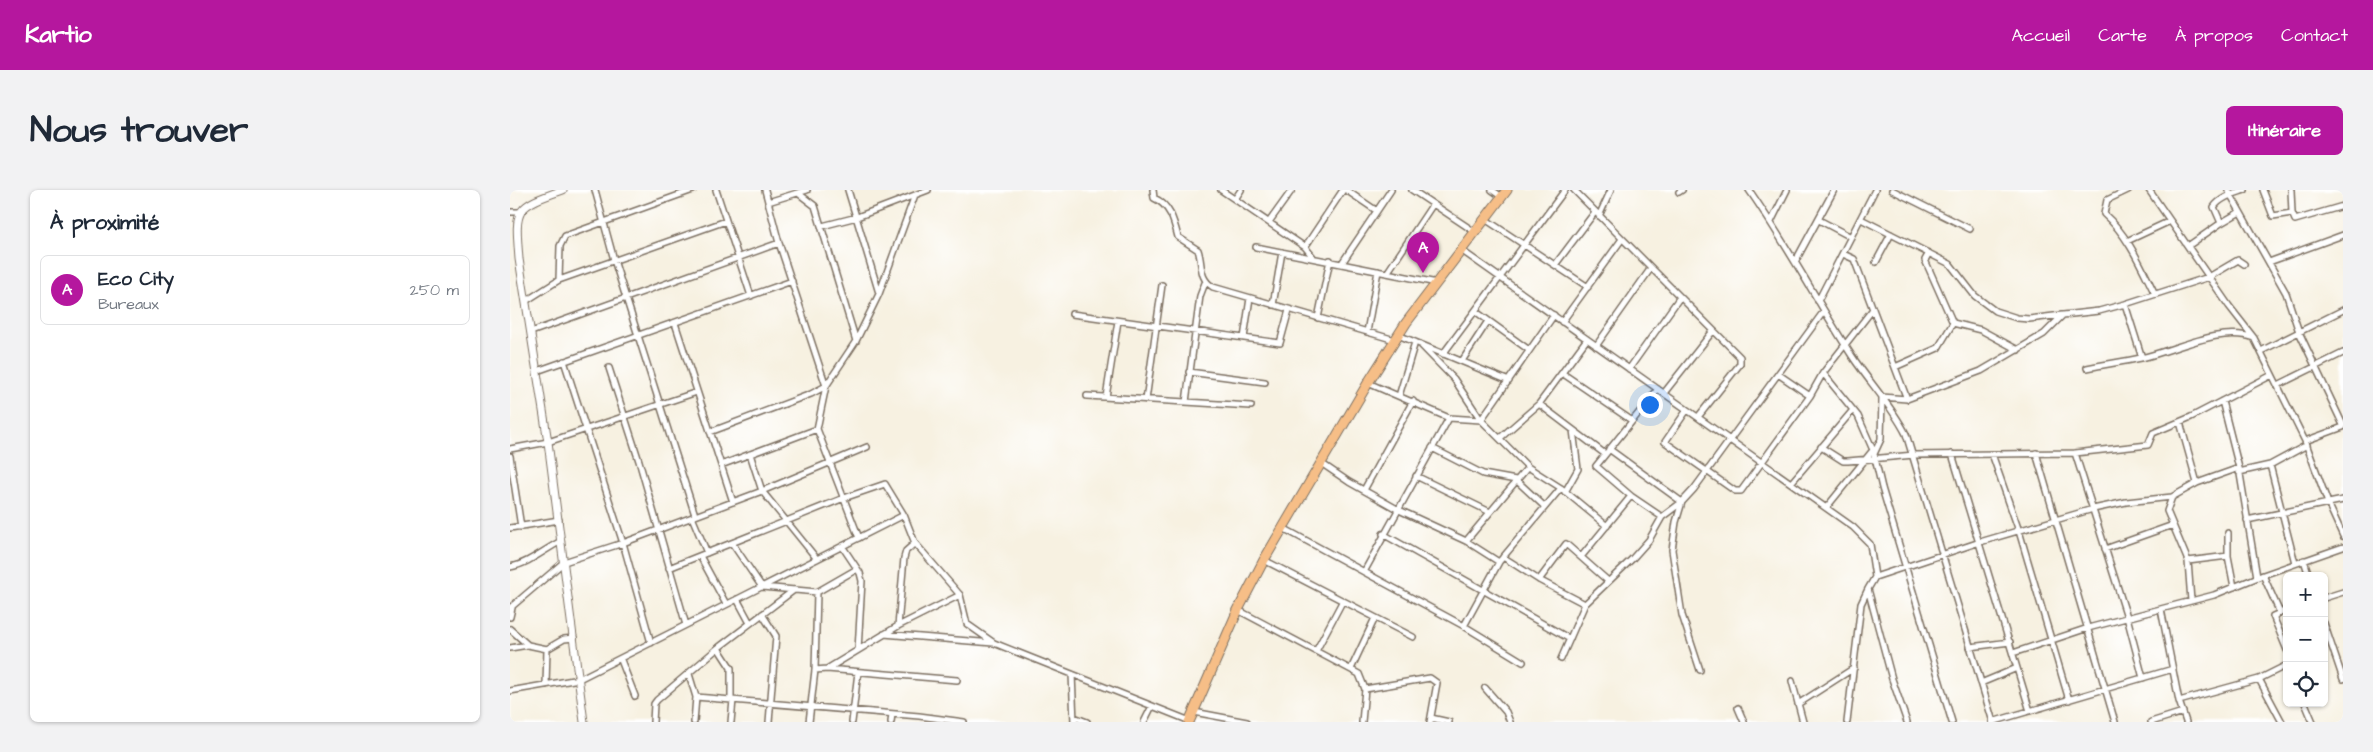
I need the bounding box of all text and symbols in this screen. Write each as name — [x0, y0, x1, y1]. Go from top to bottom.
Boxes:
text: Kartio — [25, 18, 92, 52]
text: Accueil — [2011, 23, 2070, 48]
text: Carte — [2098, 23, 2147, 48]
text: À propos — [2175, 23, 2253, 48]
text: Contact — [2281, 23, 2348, 48]
text: Nous trouver — [30, 106, 248, 155]
button: Itinéraire — [2226, 106, 2343, 155]
text: À proximité — [50, 208, 159, 237]
pin: A — [1407, 232, 1439, 273]
text: Eco City — [98, 266, 174, 293]
text: A — [62, 279, 72, 301]
text: 250 m — [410, 279, 459, 301]
text: Bureaux — [98, 293, 159, 315]
your location — [1637, 392, 1663, 418]
map controls — [2283, 572, 2328, 707]
button: + — [2283, 572, 2328, 617]
button: − — [2283, 617, 2328, 662]
button: locate — [2283, 662, 2328, 707]

